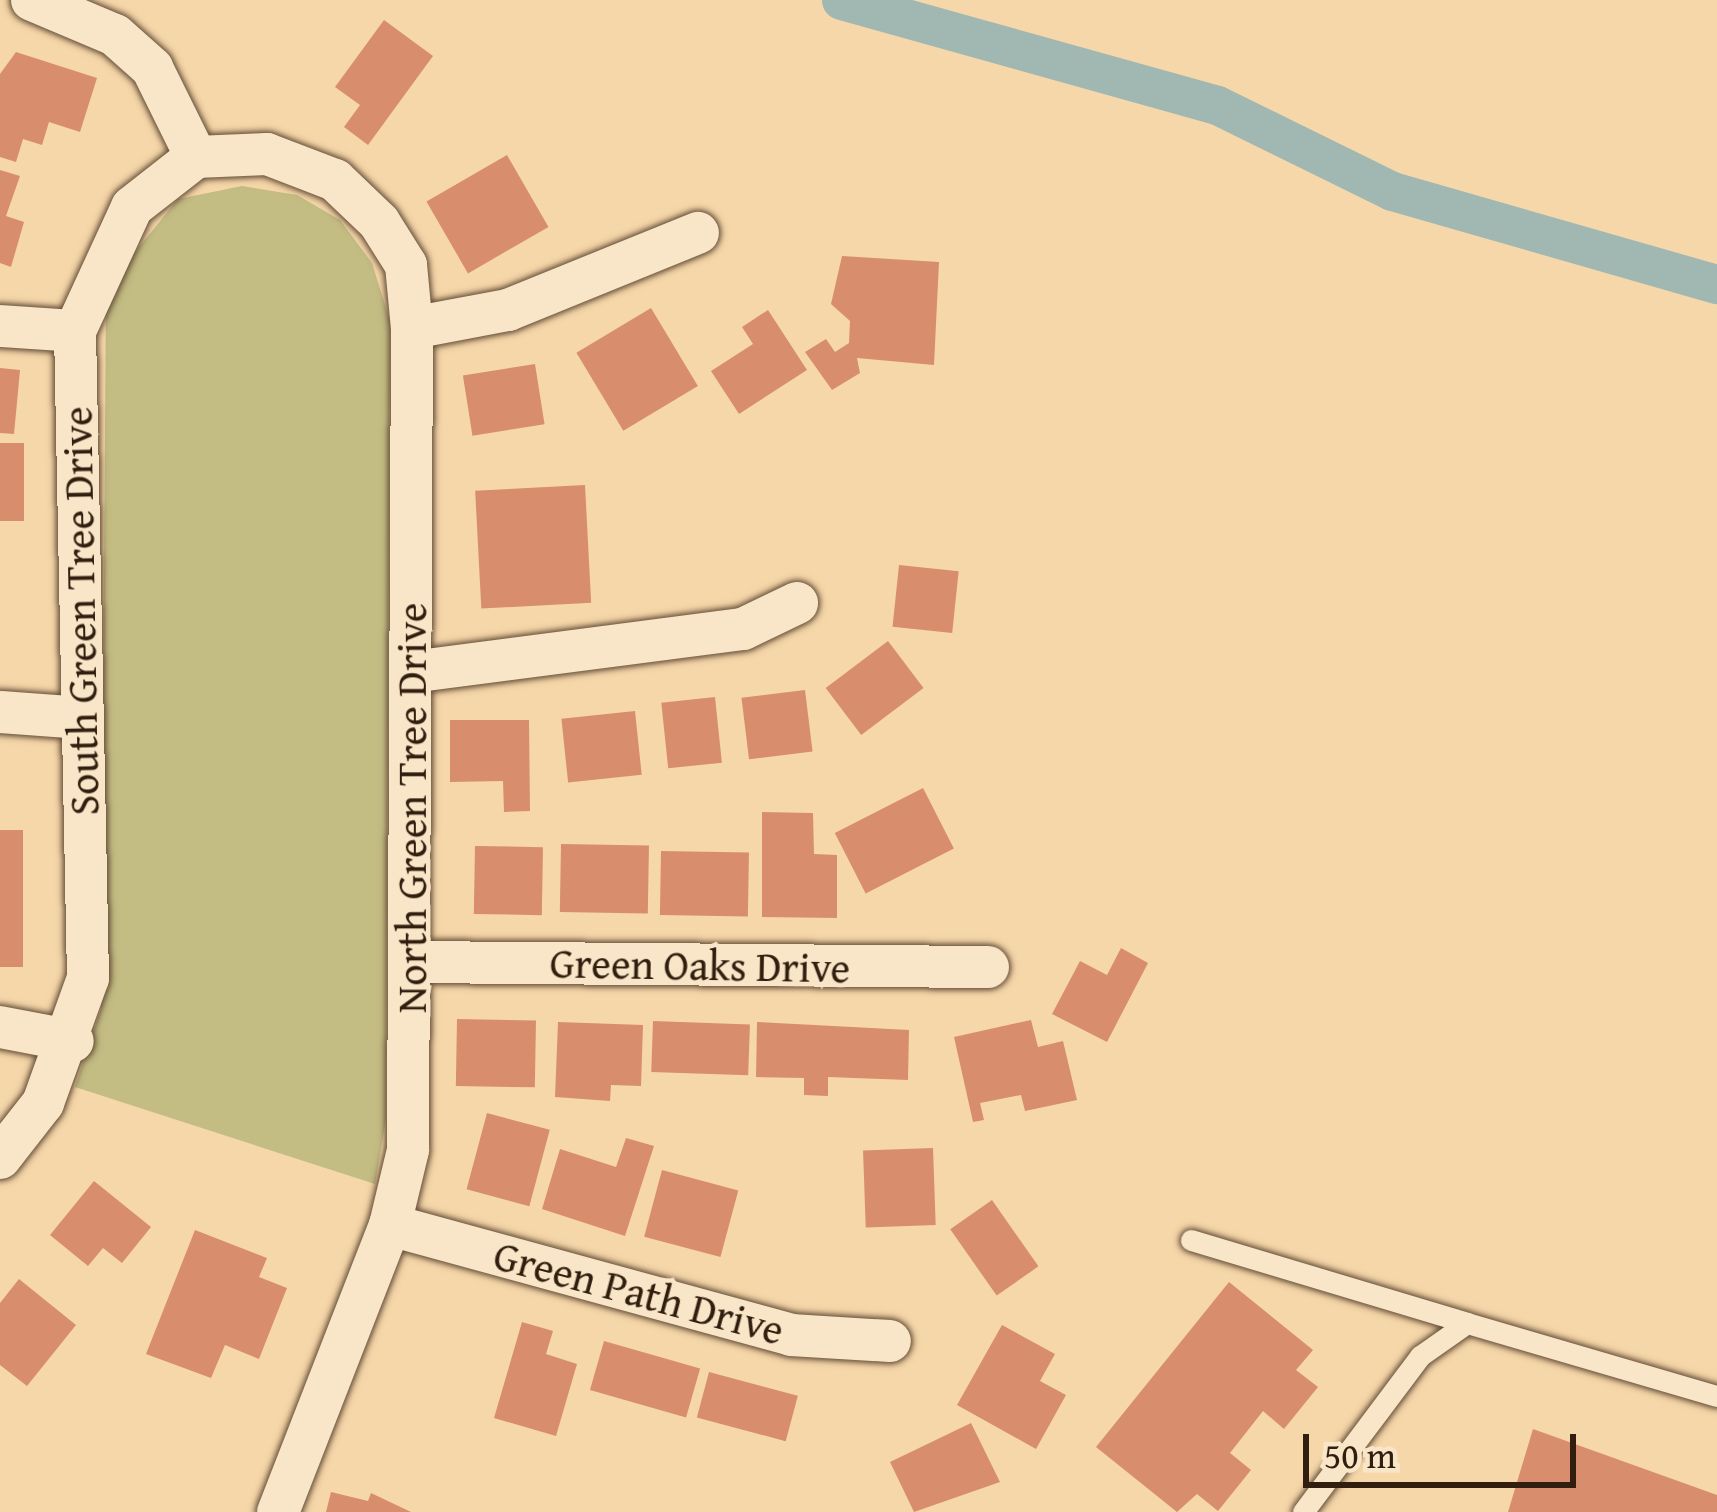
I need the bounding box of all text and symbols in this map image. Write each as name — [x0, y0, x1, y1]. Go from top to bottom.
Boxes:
street label: South Green Tree Drive — [51, 406, 109, 816]
street label: North Green Tree Drive — [386, 603, 436, 1013]
street label: Green Oaks Drive — [549, 937, 851, 993]
street label: Green Path Drive — [489, 1229, 789, 1355]
scale bar — [1309, 1410, 1582, 1484]
text: 50 m — [1324, 1428, 1396, 1481]

